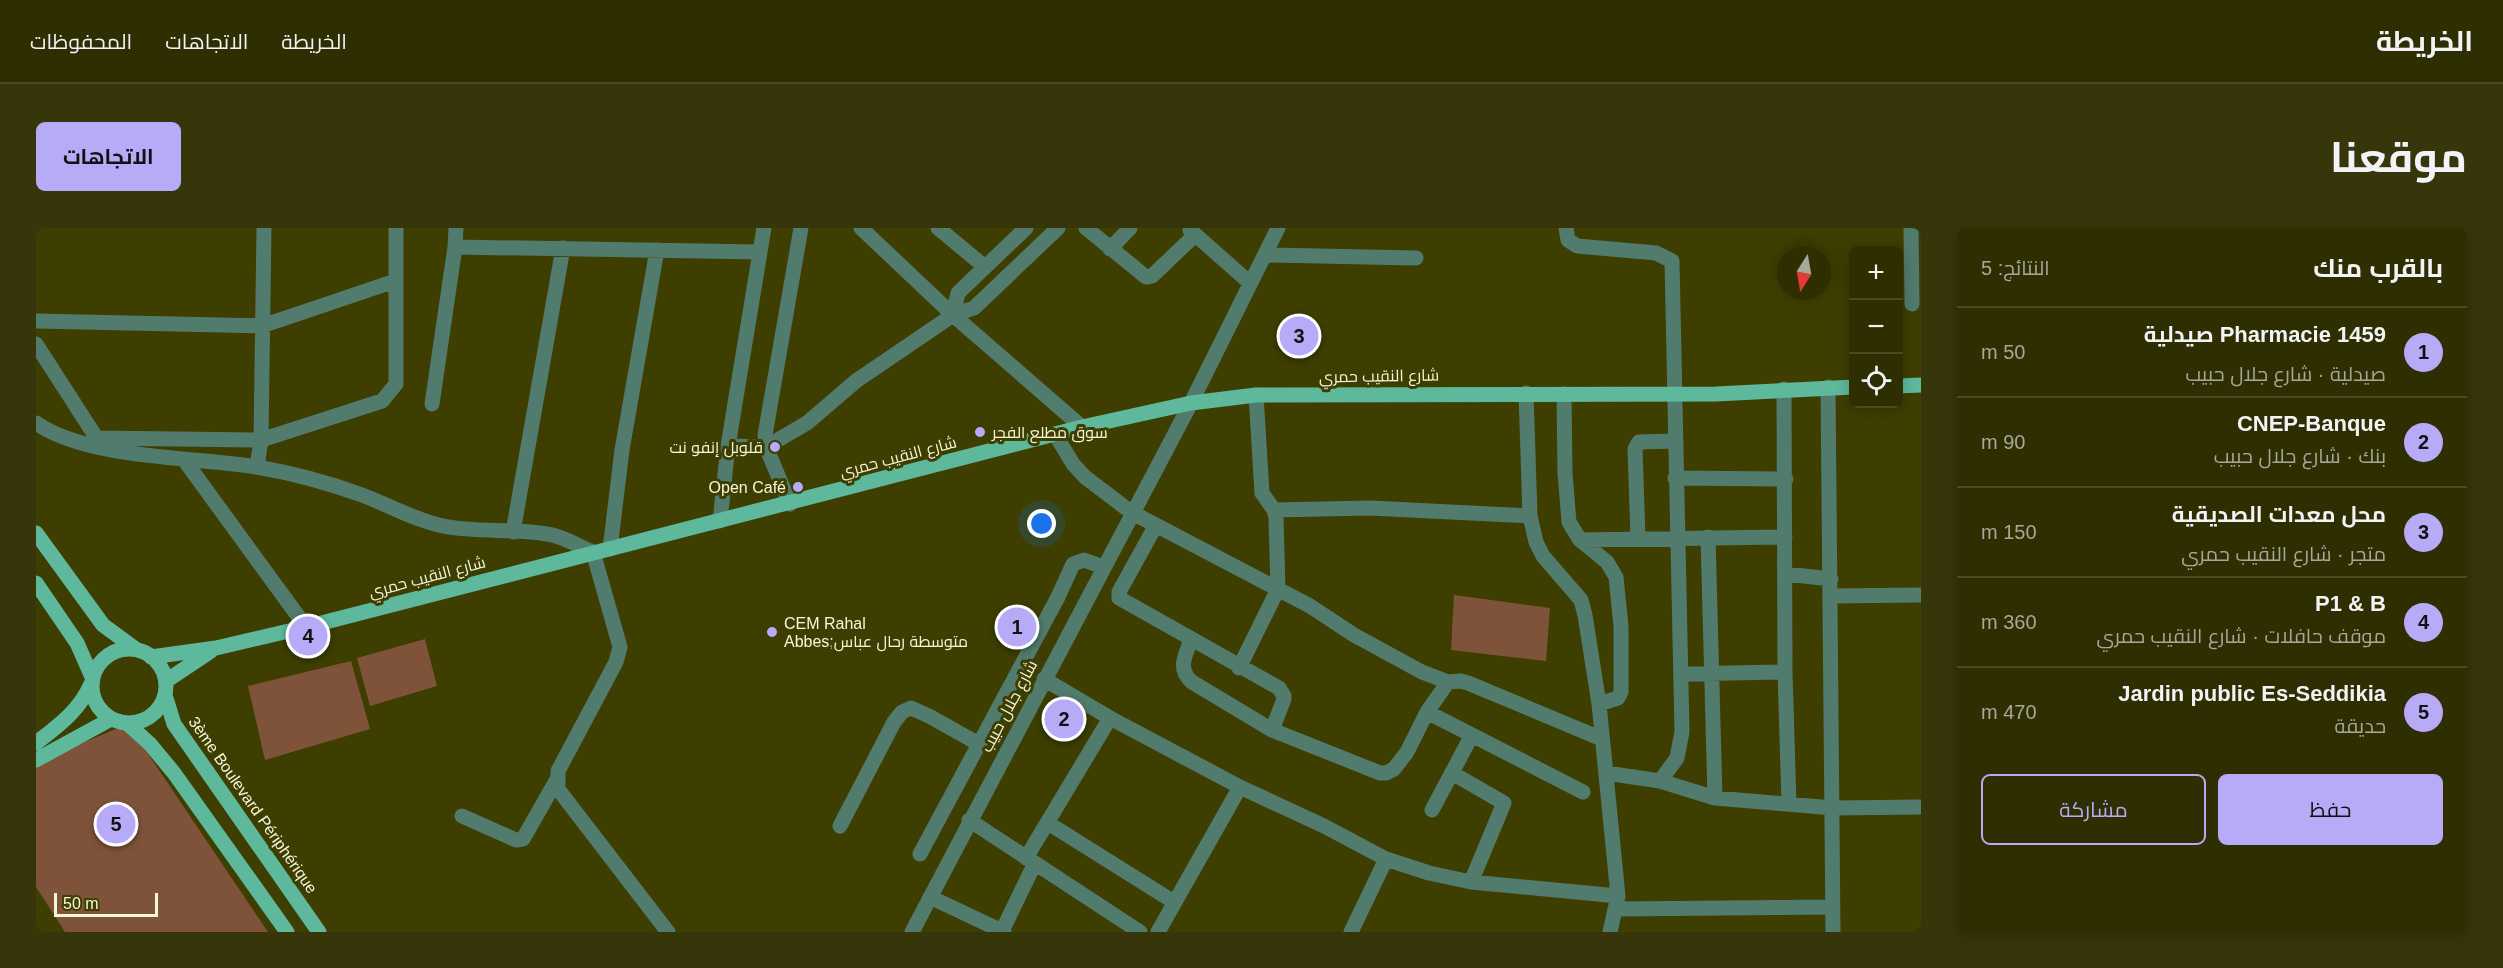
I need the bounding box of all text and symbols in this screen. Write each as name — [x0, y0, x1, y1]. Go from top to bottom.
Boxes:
text: الخريطة — [2376, 26, 2473, 57]
text: المحفوظات — [30, 30, 132, 53]
text: الاتجاهات — [165, 30, 248, 53]
text: الخريطة — [281, 30, 347, 53]
button: الاتجاهات — [36, 122, 181, 191]
text: موقعنا — [2330, 134, 2467, 181]
north arrow — [1777, 246, 1831, 300]
map controls — [1849, 246, 1903, 408]
button: + — [1849, 246, 1903, 300]
text: بالقرب منك — [2313, 253, 2443, 283]
text: النتائج: 5 — [1981, 257, 2050, 279]
button: − — [1849, 300, 1903, 354]
pin: 3 — [1280, 314, 1318, 358]
text: Pharmacie 1459 صيدلية — [2144, 322, 2386, 347]
text: 50 m — [1981, 341, 2025, 363]
text: 1 — [2418, 341, 2429, 363]
button: locate — [1849, 354, 1903, 408]
text: صيدلية · شارع جلال حبيب — [2185, 363, 2386, 385]
street label: شارع النقيب حمري — [1319, 366, 1439, 391]
text: CNEP-Banque — [2237, 411, 2386, 436]
place label: سوق مطلع الفجر — [991, 424, 1108, 444]
marker: سوق مطلع الفجر — [973, 425, 987, 439]
text: 90 m — [1981, 431, 2025, 453]
text: 2 — [2418, 431, 2429, 453]
street label: شارع النقيب حمري — [838, 433, 960, 486]
place label: قلوبل إنفو نت — [669, 439, 763, 458]
marker: قلوبل إنفو نت — [768, 440, 782, 454]
text: بنك · شارع جلال حبيب — [2214, 445, 2386, 467]
place label: Open Café — [709, 479, 786, 496]
marker: Open Café — [791, 480, 805, 494]
text: محل معدات الصديقية — [2172, 502, 2386, 527]
your location — [1027, 509, 1056, 538]
text: 150 m — [1981, 521, 2037, 543]
text: 3 — [2418, 521, 2429, 543]
text: متجر · شارع النقيب حمري — [2181, 543, 2386, 565]
street label: شارع النقيب حمري — [367, 553, 489, 606]
text: P1 & B — [2315, 591, 2386, 616]
pin: 1 — [998, 604, 1036, 650]
text: 360 m — [1981, 611, 2037, 633]
text: 4 — [2418, 611, 2429, 633]
pin: 4 — [288, 614, 328, 658]
place label: CEM Rahal Abbes;متوسطة رحال عباس — [784, 615, 968, 652]
marker: CEM Rahal Abbes;متوسطة رحال عباس — [765, 625, 779, 639]
text: موقف حافلات · شارع النقيب حمري — [2097, 625, 2386, 647]
street label: شارع جلال حبيب — [978, 657, 1043, 756]
text: Jardin public Es-Seddikia — [2118, 681, 2386, 706]
pin: 2 — [1044, 696, 1084, 742]
text: 470 m — [1981, 701, 2037, 723]
text: 5 — [2418, 701, 2429, 723]
street label: 3ème Boulevard Périphérique — [185, 713, 321, 897]
text: حديقة — [2335, 715, 2386, 737]
button: مشاركة — [1981, 774, 2206, 845]
button: حفظ — [2218, 774, 2443, 845]
pin: 5 — [96, 802, 136, 846]
scale bar — [54, 890, 158, 918]
text: 50 m — [63, 895, 99, 912]

